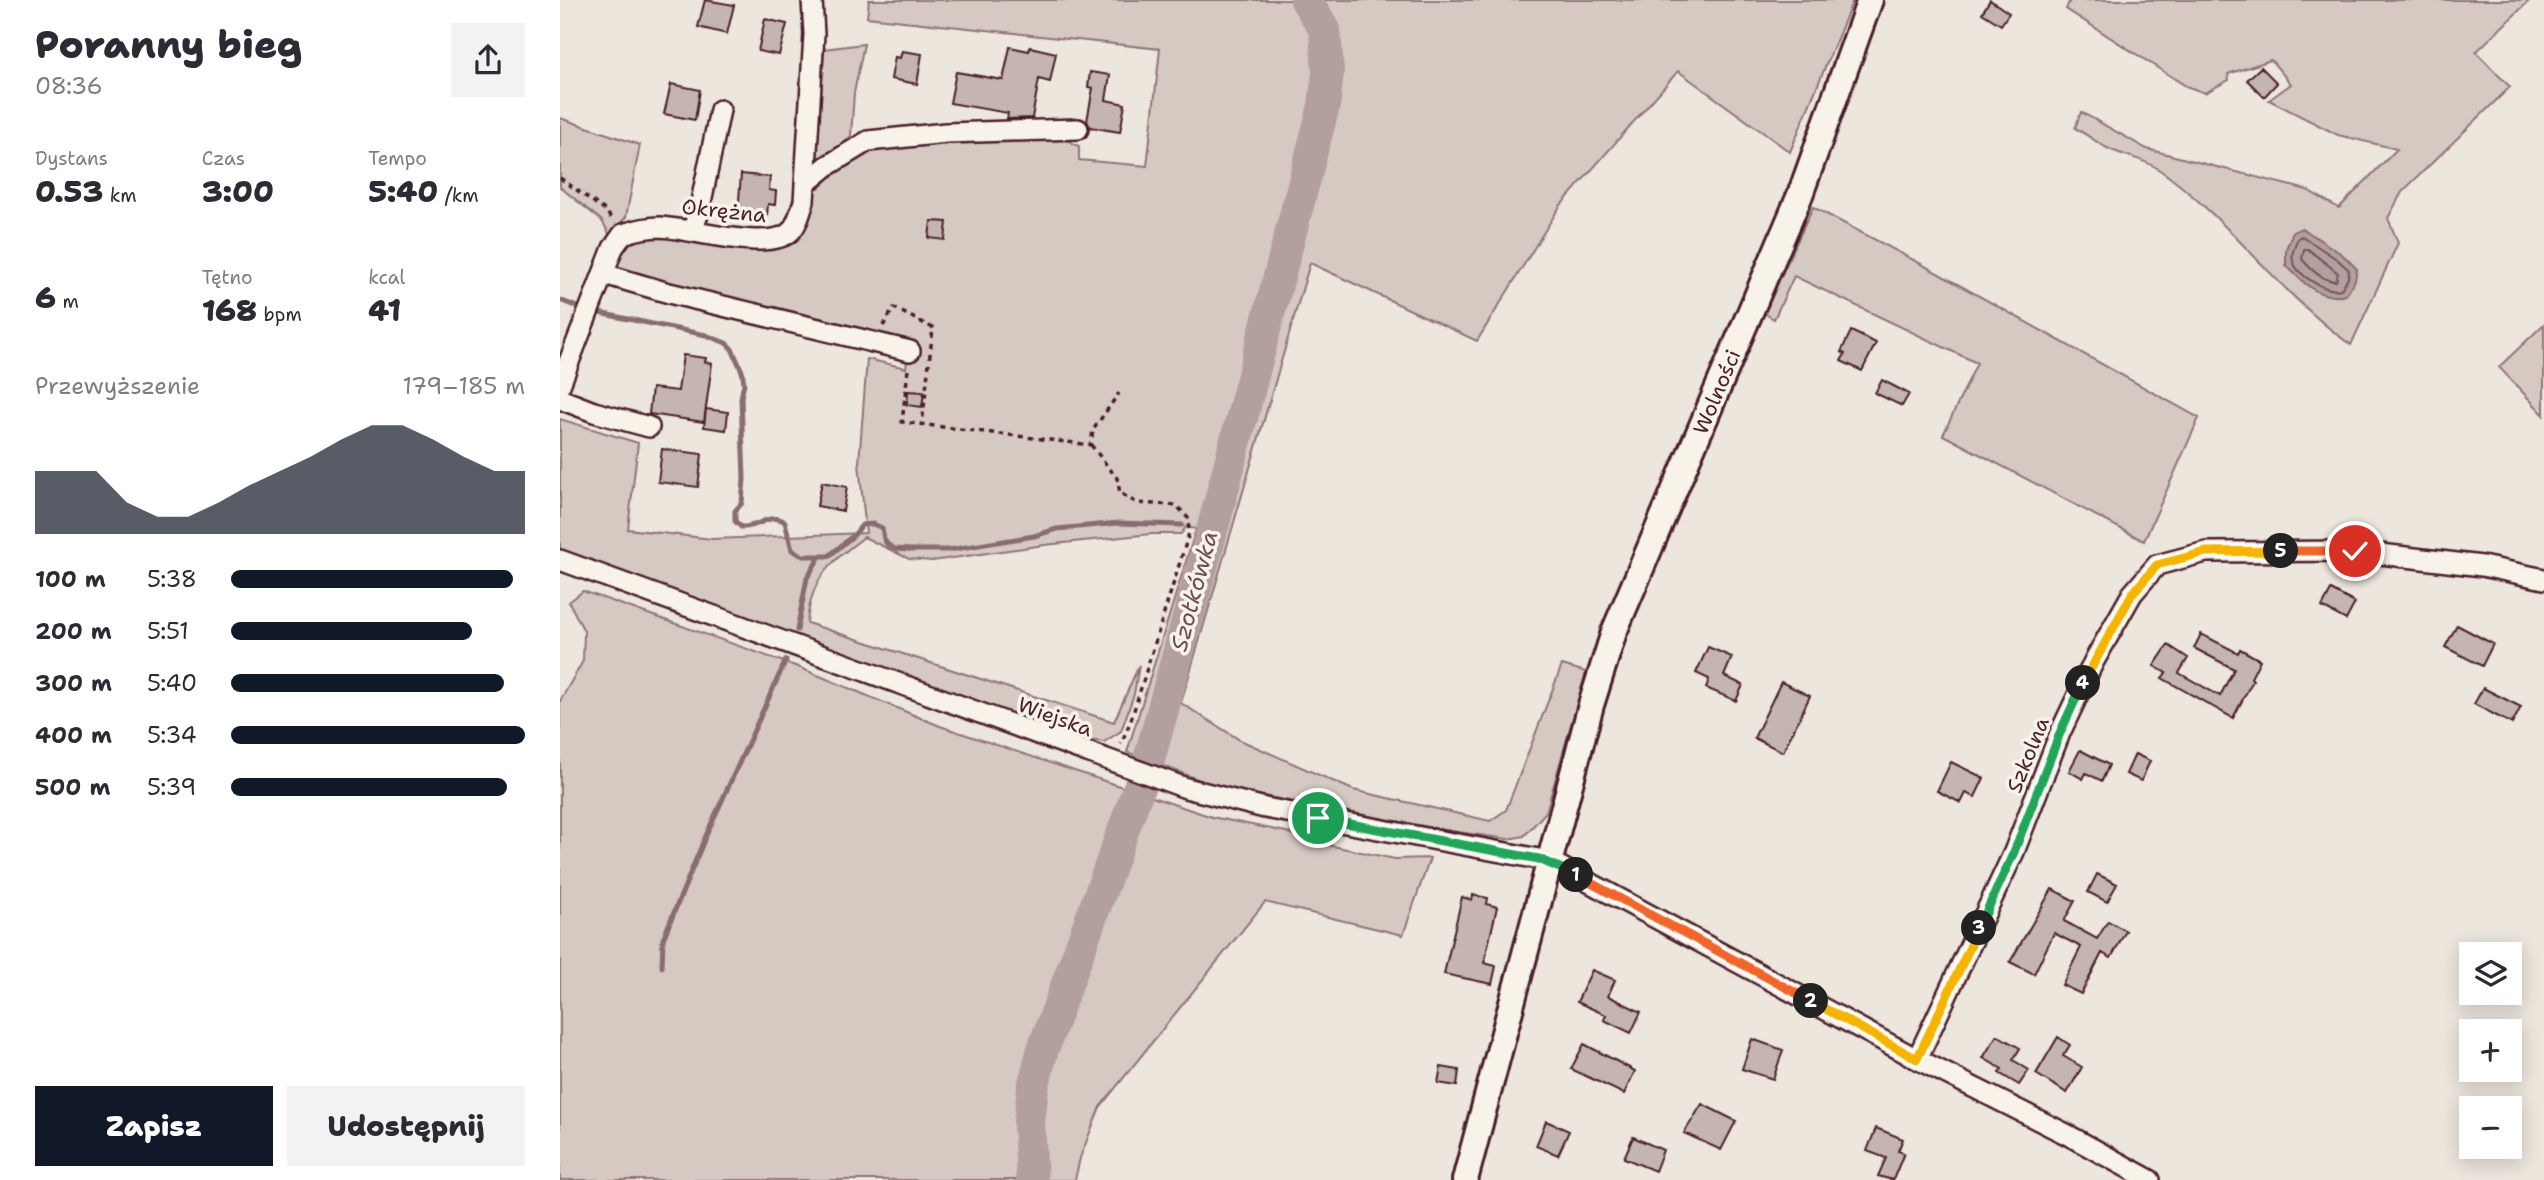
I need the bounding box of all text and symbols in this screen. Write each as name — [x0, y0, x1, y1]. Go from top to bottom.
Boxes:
text: Poranny bieg — [35, 19, 302, 70]
button: share — [451, 23, 525, 97]
text: 08:36 — [35, 71, 103, 101]
text: Dystans — [35, 146, 108, 171]
text: Czas — [202, 146, 245, 171]
text: Tempo — [368, 146, 427, 171]
text: 0.53 — [35, 171, 103, 212]
text: 3:00 — [202, 171, 274, 212]
text: 5:40 — [368, 171, 438, 212]
text: km — [103, 183, 137, 208]
text: /km — [438, 183, 479, 208]
street label: Okrężna — [680, 193, 768, 229]
text: Tętno — [202, 265, 253, 290]
text: kcal — [368, 265, 405, 290]
text: 6 — [35, 277, 56, 318]
text: m — [56, 289, 79, 314]
text: 168 — [202, 290, 257, 331]
text: 41 — [368, 290, 401, 331]
text: bpm — [257, 302, 302, 327]
street label: Wolności — [1687, 345, 1747, 439]
text: Przewyższenie — [35, 371, 200, 401]
text: 179–185 m — [403, 371, 525, 401]
pin — [2325, 521, 2385, 581]
water label: Szotkówka — [1164, 528, 1224, 654]
icon: check — [2336, 532, 2374, 570]
pin: 5 — [2264, 534, 2298, 568]
text: 5 — [2275, 538, 2286, 563]
text: 100 m — [35, 564, 106, 594]
text: 5:38 — [147, 564, 197, 594]
text: 200 m — [35, 616, 112, 646]
text: 5:51 — [147, 616, 189, 646]
pin: 4 — [2066, 666, 2100, 700]
text: 300 m — [35, 668, 112, 698]
text: 5:40 — [147, 668, 197, 698]
text: 4 — [2076, 670, 2089, 695]
street label: Wiejska — [1014, 691, 1096, 743]
street label: Szkolna — [2000, 713, 2056, 797]
text: 400 m — [35, 720, 112, 750]
text: 5:34 — [147, 720, 197, 750]
text: 500 m — [35, 772, 110, 802]
text: 5:39 — [147, 772, 196, 802]
pin — [1288, 788, 1348, 848]
icon: arrive — [1299, 799, 1337, 837]
pin: 1 — [1558, 858, 1594, 892]
text: 1 — [1571, 862, 1580, 887]
pin: 3 — [1962, 911, 1996, 946]
text: 3 — [1972, 915, 1985, 940]
map controls — [2459, 942, 2522, 1159]
button: layers — [2459, 942, 2522, 1005]
pin: 2 — [1794, 984, 1828, 1018]
text: 2 — [1804, 988, 1817, 1013]
button: + — [2459, 1019, 2522, 1082]
button: Zapisz — [35, 1086, 273, 1166]
button: Udostępnij — [287, 1086, 525, 1166]
button: − — [2459, 1096, 2522, 1159]

